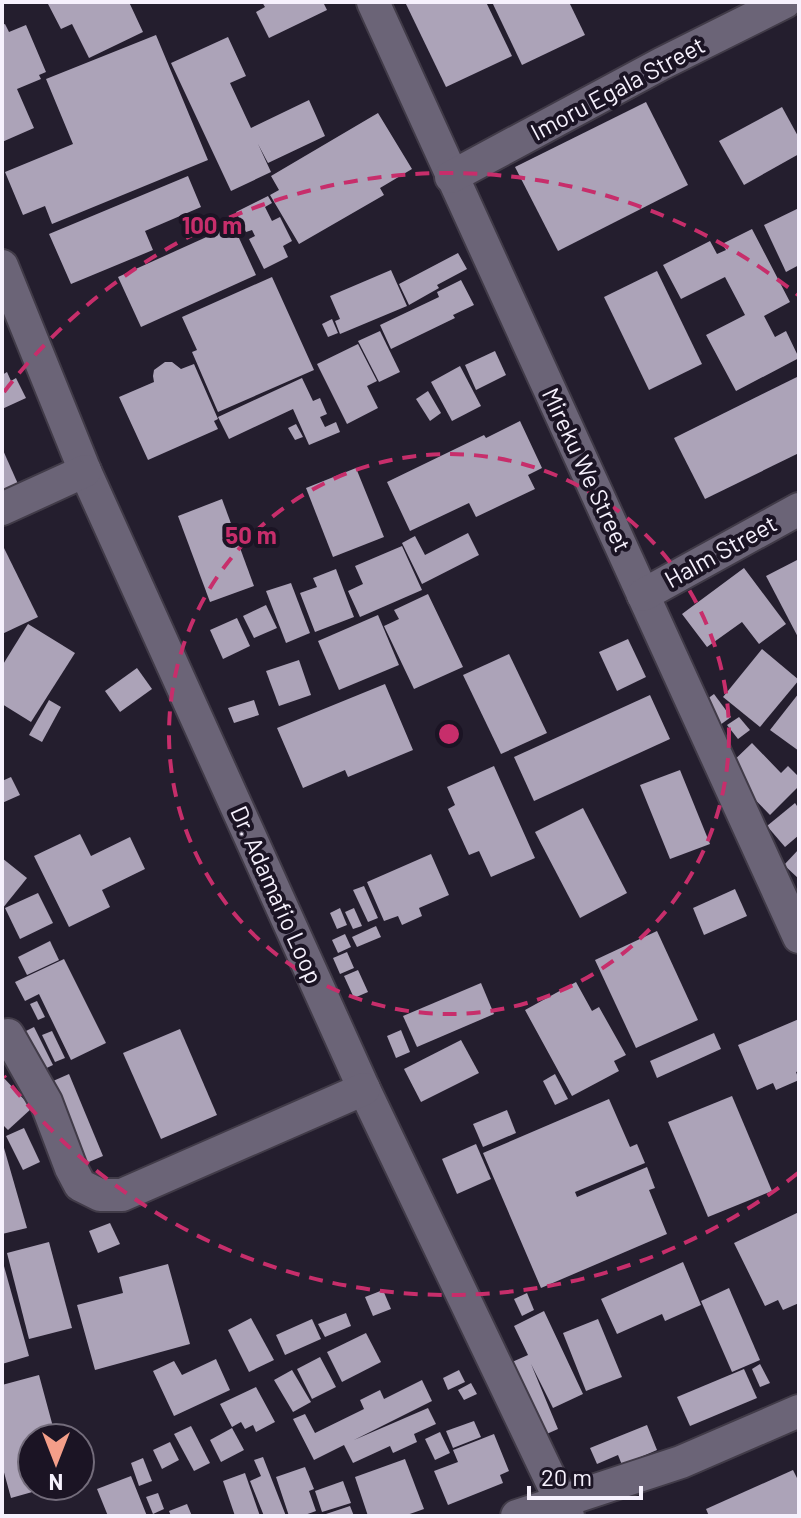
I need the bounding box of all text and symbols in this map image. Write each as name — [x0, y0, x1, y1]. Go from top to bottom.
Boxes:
street label: Imoru Egala Street — [525, 30, 709, 146]
text: 100 m — [182, 210, 242, 239]
street label: Mireku We Street — [537, 383, 638, 556]
street label: Halm Street — [659, 508, 781, 593]
text: 50 m — [225, 520, 277, 549]
centre of rings — [435, 720, 463, 748]
street label: Dr. Adamafio Loop — [225, 801, 330, 988]
north arrow — [16, 1422, 96, 1502]
scale bar — [529, 1450, 641, 1500]
text: 20 m — [541, 1462, 592, 1491]
text: N — [49, 1470, 63, 1496]

